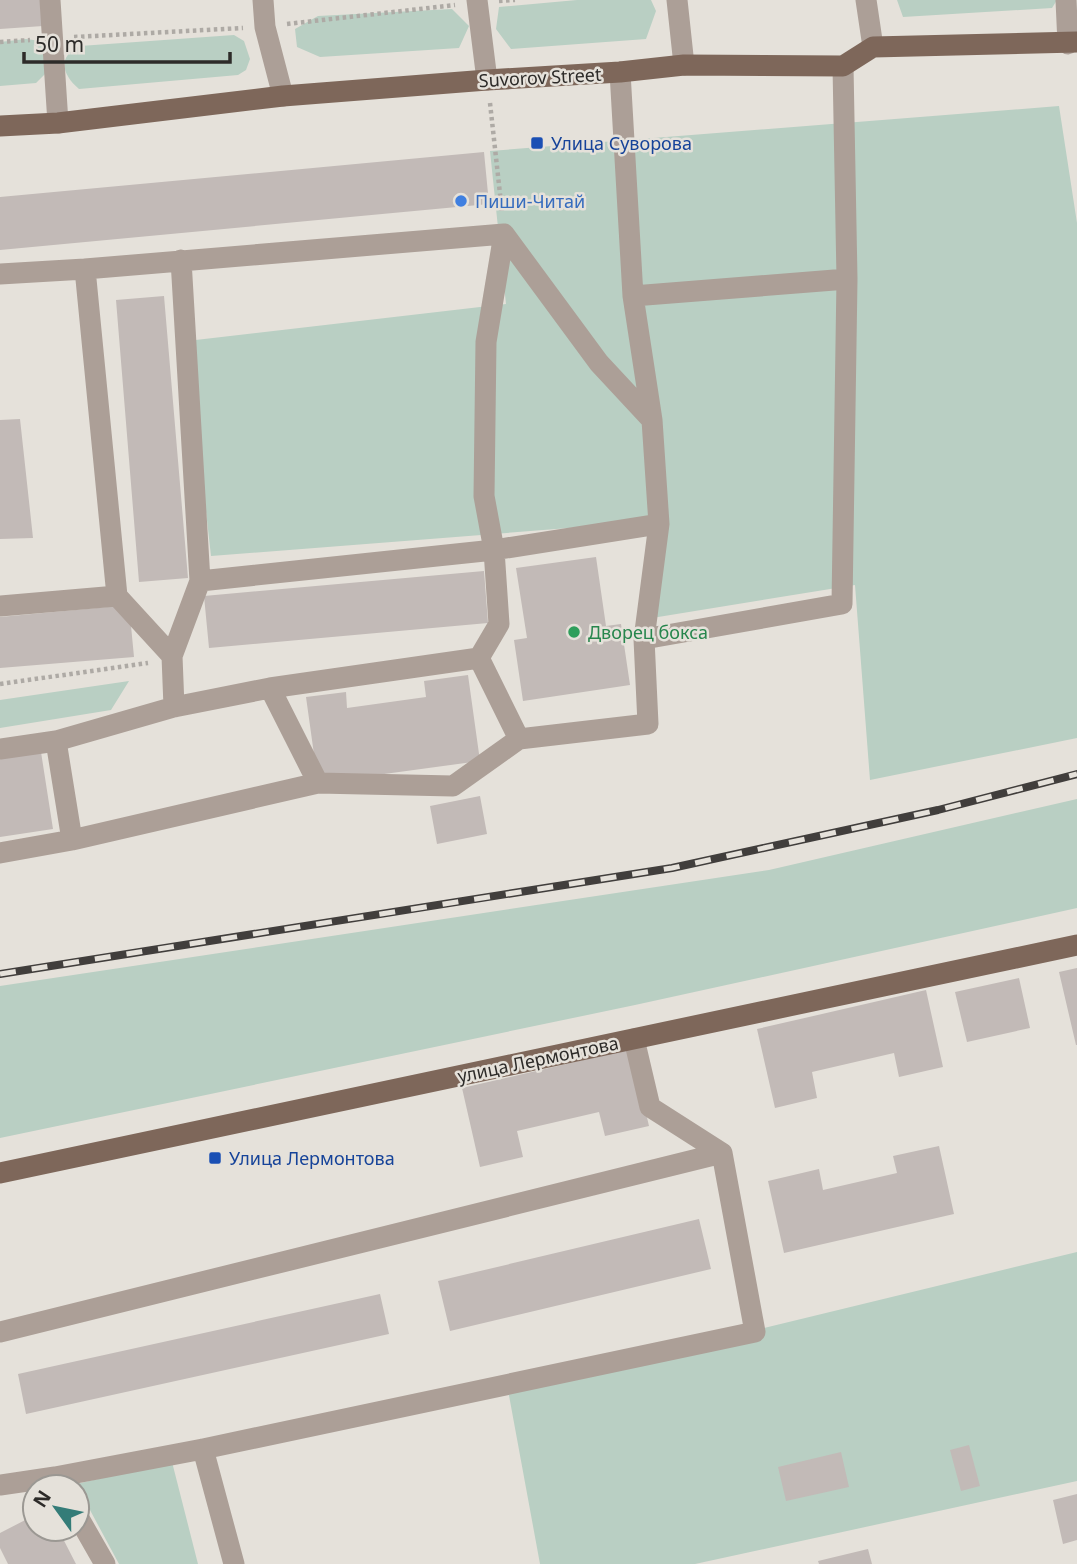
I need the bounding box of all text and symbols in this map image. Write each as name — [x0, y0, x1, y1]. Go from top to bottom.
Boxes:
scale bar — [24, 21, 231, 65]
text: 50 m — [35, 30, 84, 58]
street label: Suvorov Street — [478, 62, 602, 92]
place label: Улица Суворова — [551, 131, 692, 155]
marker: Улица Суворова — [529, 135, 545, 151]
place label: Пиши-Читай — [475, 189, 585, 213]
marker: Пиши-Читай — [453, 193, 469, 209]
place label: Дворец бокса — [588, 620, 708, 644]
marker: Дворец бокса — [566, 624, 582, 640]
street label: улица Лермонтова — [455, 1030, 621, 1088]
place label: Улица Лермонтова — [229, 1146, 395, 1170]
marker: Улица Лермонтова — [207, 1150, 223, 1166]
north arrow — [21, 1473, 91, 1543]
text: N — [27, 1485, 57, 1512]

